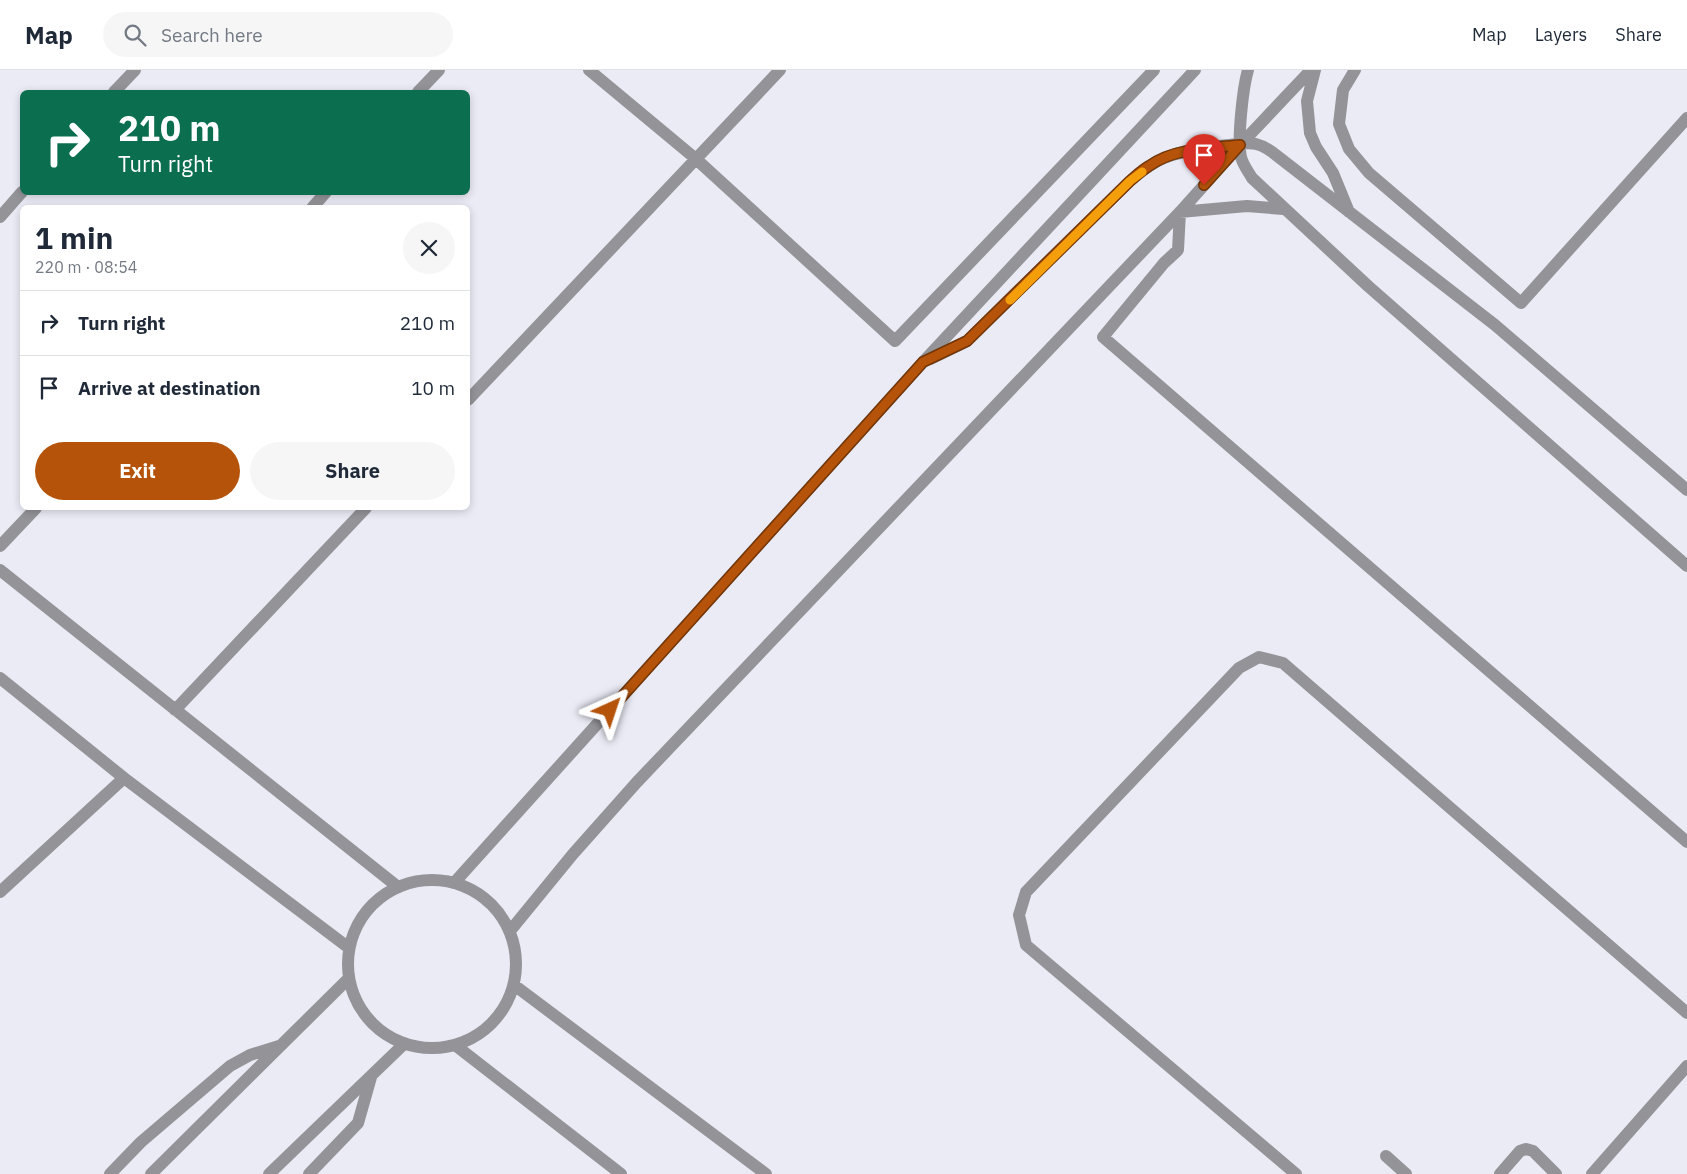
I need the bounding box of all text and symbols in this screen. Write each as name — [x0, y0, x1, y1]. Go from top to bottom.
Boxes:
search box — [103, 12, 453, 57]
text: Map — [25, 19, 73, 51]
icon: search — [121, 21, 149, 49]
text: Search here — [161, 23, 263, 47]
text: Map — [1472, 23, 1507, 46]
text: Layers — [1535, 23, 1587, 46]
text: Share — [1615, 23, 1662, 46]
text: 210 m — [118, 105, 221, 151]
icon: right — [35, 110, 100, 175]
pin — [1183, 134, 1225, 185]
icon: arrive — [1190, 141, 1218, 169]
text: Turn right — [118, 149, 213, 178]
text: 1 min — [35, 218, 113, 257]
button: close — [403, 222, 455, 274]
text: 220 m · 08:54 — [35, 257, 137, 277]
icon: right — [35, 309, 63, 337]
text: Turn right — [78, 311, 165, 335]
text: 210 m — [400, 311, 455, 335]
icon: arrive — [35, 374, 63, 402]
text: Arrive at destination — [78, 376, 261, 400]
text: 10 m — [411, 376, 455, 400]
button: Exit — [35, 442, 240, 500]
button: Share — [250, 442, 455, 500]
position arrow — [583, 683, 635, 735]

